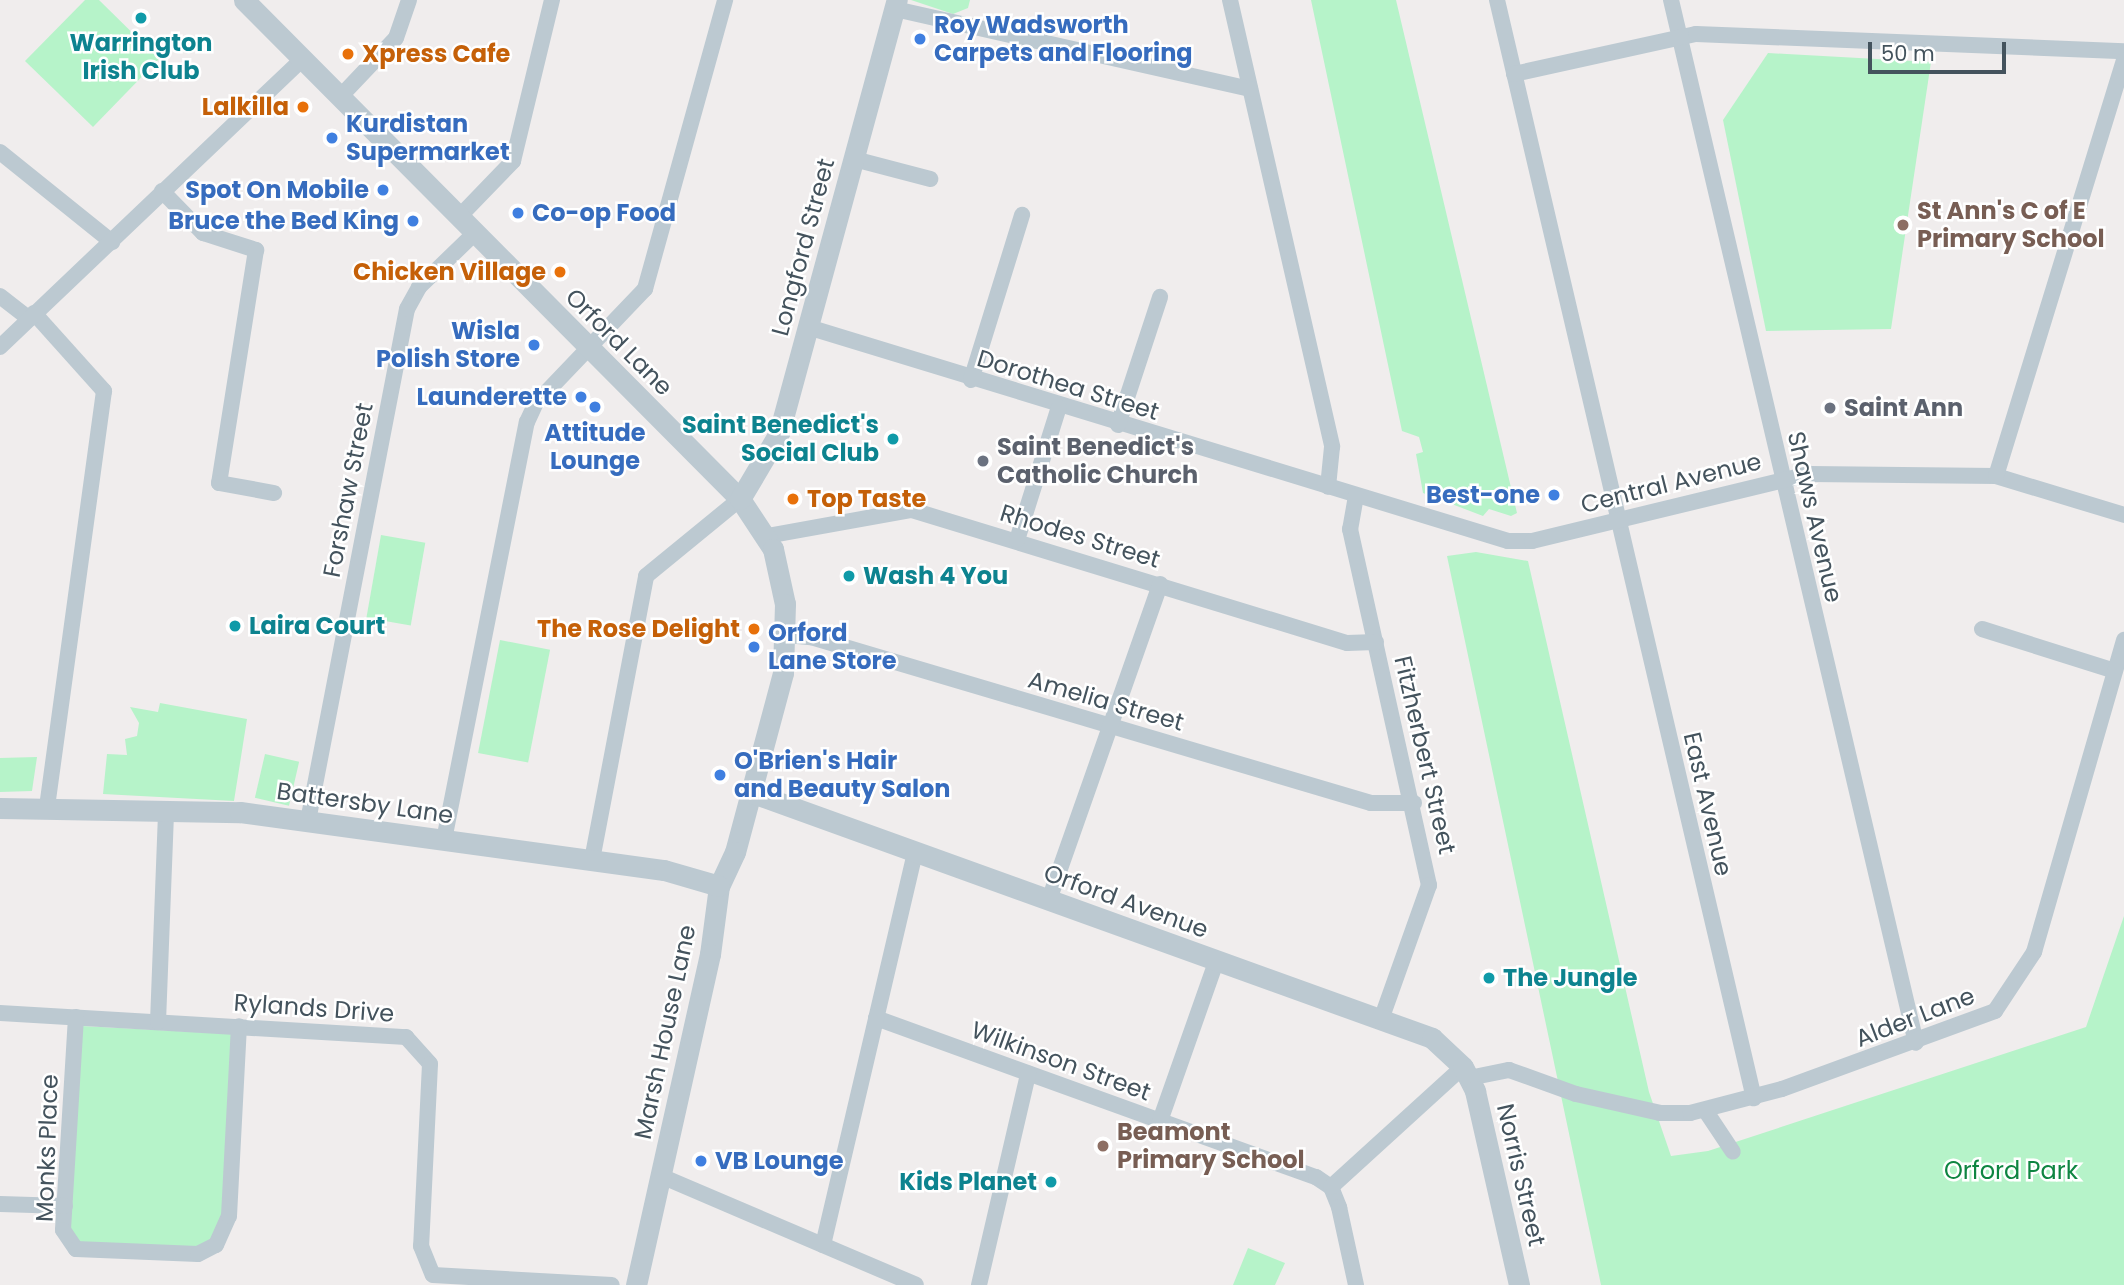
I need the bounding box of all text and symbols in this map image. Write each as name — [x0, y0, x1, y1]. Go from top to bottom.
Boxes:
marker: Warrington Irish Club — [133, 10, 149, 26]
place label: Roy Wadsworth Carpets and Flooring — [934, 11, 1193, 67]
scale bar — [1872, 28, 2010, 72]
place label: Warrington Irish Club — [70, 29, 212, 85]
marker: Roy Wadsworth Carpets and Flooring — [912, 31, 928, 47]
text: 50 m — [1881, 39, 1935, 68]
place label: Xpress Cafe — [362, 40, 510, 68]
marker: Xpress Cafe — [340, 46, 356, 62]
place label: Lalkilla — [202, 93, 289, 121]
marker: Lalkilla — [295, 99, 311, 115]
place label: Kurdistan Supermarket — [346, 110, 510, 166]
marker: Kurdistan Supermarket — [324, 130, 340, 146]
street label: Longford Street — [765, 155, 841, 339]
place label: Spot On Mobile — [185, 176, 369, 204]
marker: Spot On Mobile — [375, 182, 391, 198]
place label: St Ann's C of E Primary School — [1917, 197, 2105, 253]
place label: Co-op Food — [532, 199, 676, 227]
marker: Co-op Food — [510, 205, 526, 221]
place label: Bruce the Bed King — [168, 207, 399, 235]
marker: Bruce the Bed King — [405, 213, 421, 229]
marker: St Ann's C of E Primary School — [1895, 217, 1911, 233]
place label: Chicken Village — [353, 258, 546, 286]
marker: Chicken Village — [552, 264, 568, 280]
street label: Orford Lane — [560, 283, 678, 401]
place label: Wisla Polish Store — [376, 317, 520, 373]
marker: Wisla Polish Store — [526, 337, 542, 353]
street label: Dorothea Street — [974, 344, 1162, 426]
place label: Launderette — [416, 383, 567, 411]
marker: Launderette — [573, 389, 589, 405]
place label: Saint Ann — [1844, 394, 1963, 422]
marker: Attitude Lounge — [587, 399, 603, 415]
street label: Forshaw Street — [317, 400, 379, 580]
marker: Saint Ann — [1822, 400, 1838, 416]
place label: Saint Benedict's Social Club — [682, 411, 879, 467]
place label: Attitude Lounge — [544, 419, 646, 475]
street label: Shaws Avenue — [1781, 429, 1849, 605]
marker: Saint Benedict's Social Club — [885, 431, 901, 447]
place label: Saint Benedict's Catholic Church — [997, 433, 1198, 489]
street label: Central Avenue — [1578, 447, 1764, 519]
marker: Saint Benedict's Catholic Church — [975, 453, 991, 469]
place label: Best-one — [1426, 481, 1540, 509]
place label: Top Taste — [807, 485, 926, 513]
marker: Best-one — [1546, 487, 1562, 503]
marker: Top Taste — [785, 491, 801, 507]
street label: Rhodes Street — [997, 498, 1163, 574]
place label: Wash 4 You — [863, 562, 1008, 590]
marker: Wash 4 You — [841, 568, 857, 584]
place label: Laira Court — [249, 612, 385, 640]
place label: The Rose Delight — [537, 615, 740, 643]
marker: Laira Court — [227, 618, 243, 634]
place label: Orford Lane Store — [768, 619, 897, 675]
marker: The Rose Delight — [746, 621, 762, 637]
marker: Orford Lane Store — [746, 639, 762, 655]
street label: Fitzherbert Street — [1388, 653, 1462, 857]
street label: Amelia Street — [1025, 665, 1187, 737]
street label: East Avenue — [1678, 729, 1738, 879]
place label: O'Brien's Hair and Beauty Salon — [734, 747, 951, 803]
marker: O'Brien's Hair and Beauty Salon — [712, 767, 728, 783]
street label: Battersby Lane — [275, 776, 455, 830]
street label: Orford Avenue — [1040, 858, 1212, 944]
street label: Marsh House Lane — [628, 922, 702, 1142]
place label: The Jungle — [1503, 964, 1638, 992]
marker: The Jungle — [1481, 970, 1497, 986]
street label: Alder Lane — [1851, 981, 1979, 1053]
street label: Rylands Drive — [233, 988, 395, 1028]
street label: Wilkinson Street — [967, 1015, 1155, 1107]
street label: Monks Place — [30, 1073, 64, 1223]
street label: Norris Street — [1491, 1101, 1551, 1249]
place label: Beamont Primary School — [1117, 1118, 1305, 1174]
marker: Beamont Primary School — [1095, 1138, 1111, 1154]
place label: VB Lounge — [715, 1147, 844, 1175]
marker: VB Lounge — [693, 1153, 709, 1169]
park label: Orford Park — [1944, 1157, 2078, 1185]
place label: Kids Planet — [899, 1168, 1037, 1196]
marker: Kids Planet — [1043, 1174, 1059, 1190]

